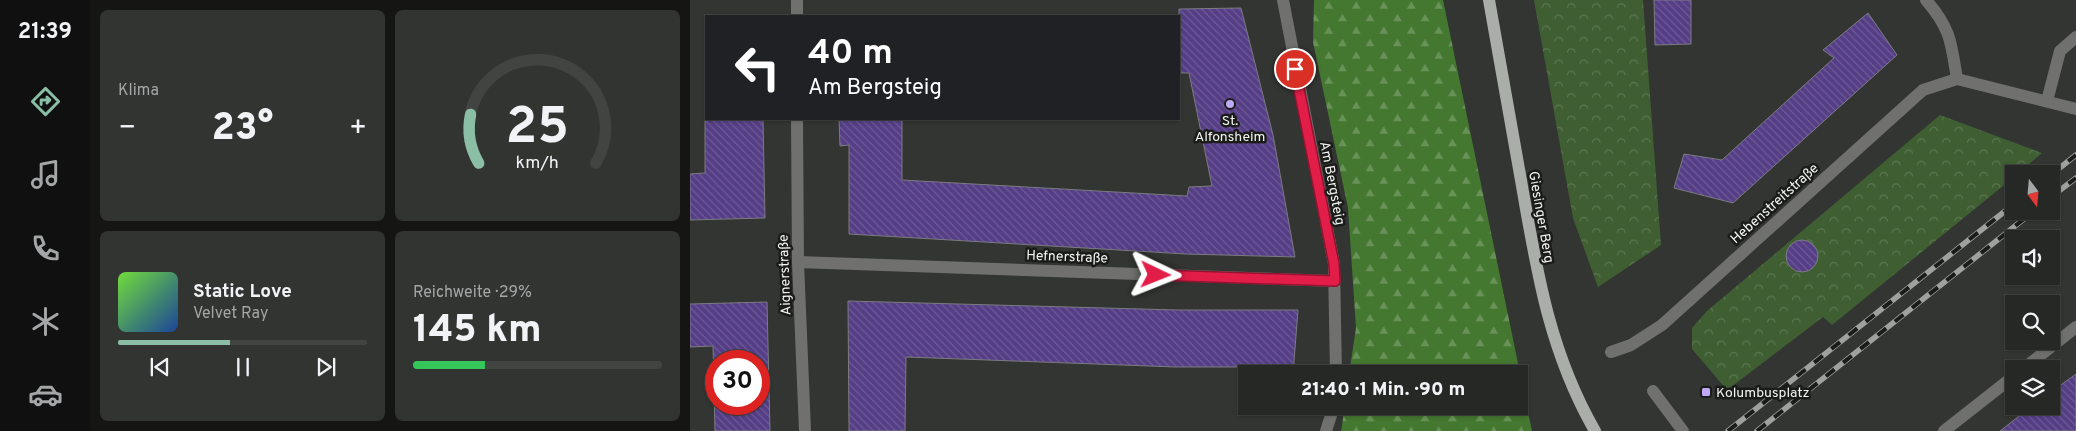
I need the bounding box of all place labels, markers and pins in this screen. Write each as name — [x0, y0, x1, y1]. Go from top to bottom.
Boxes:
pin — [1274, 48, 1316, 90]
marker: St. Alfonsheim — [1224, 98, 1236, 110]
place label: St. Alfonsheim — [1195, 113, 1265, 146]
place label: Kolumbusplatz — [1716, 385, 1810, 402]
marker: Kolumbusplatz — [1700, 386, 1712, 398]

